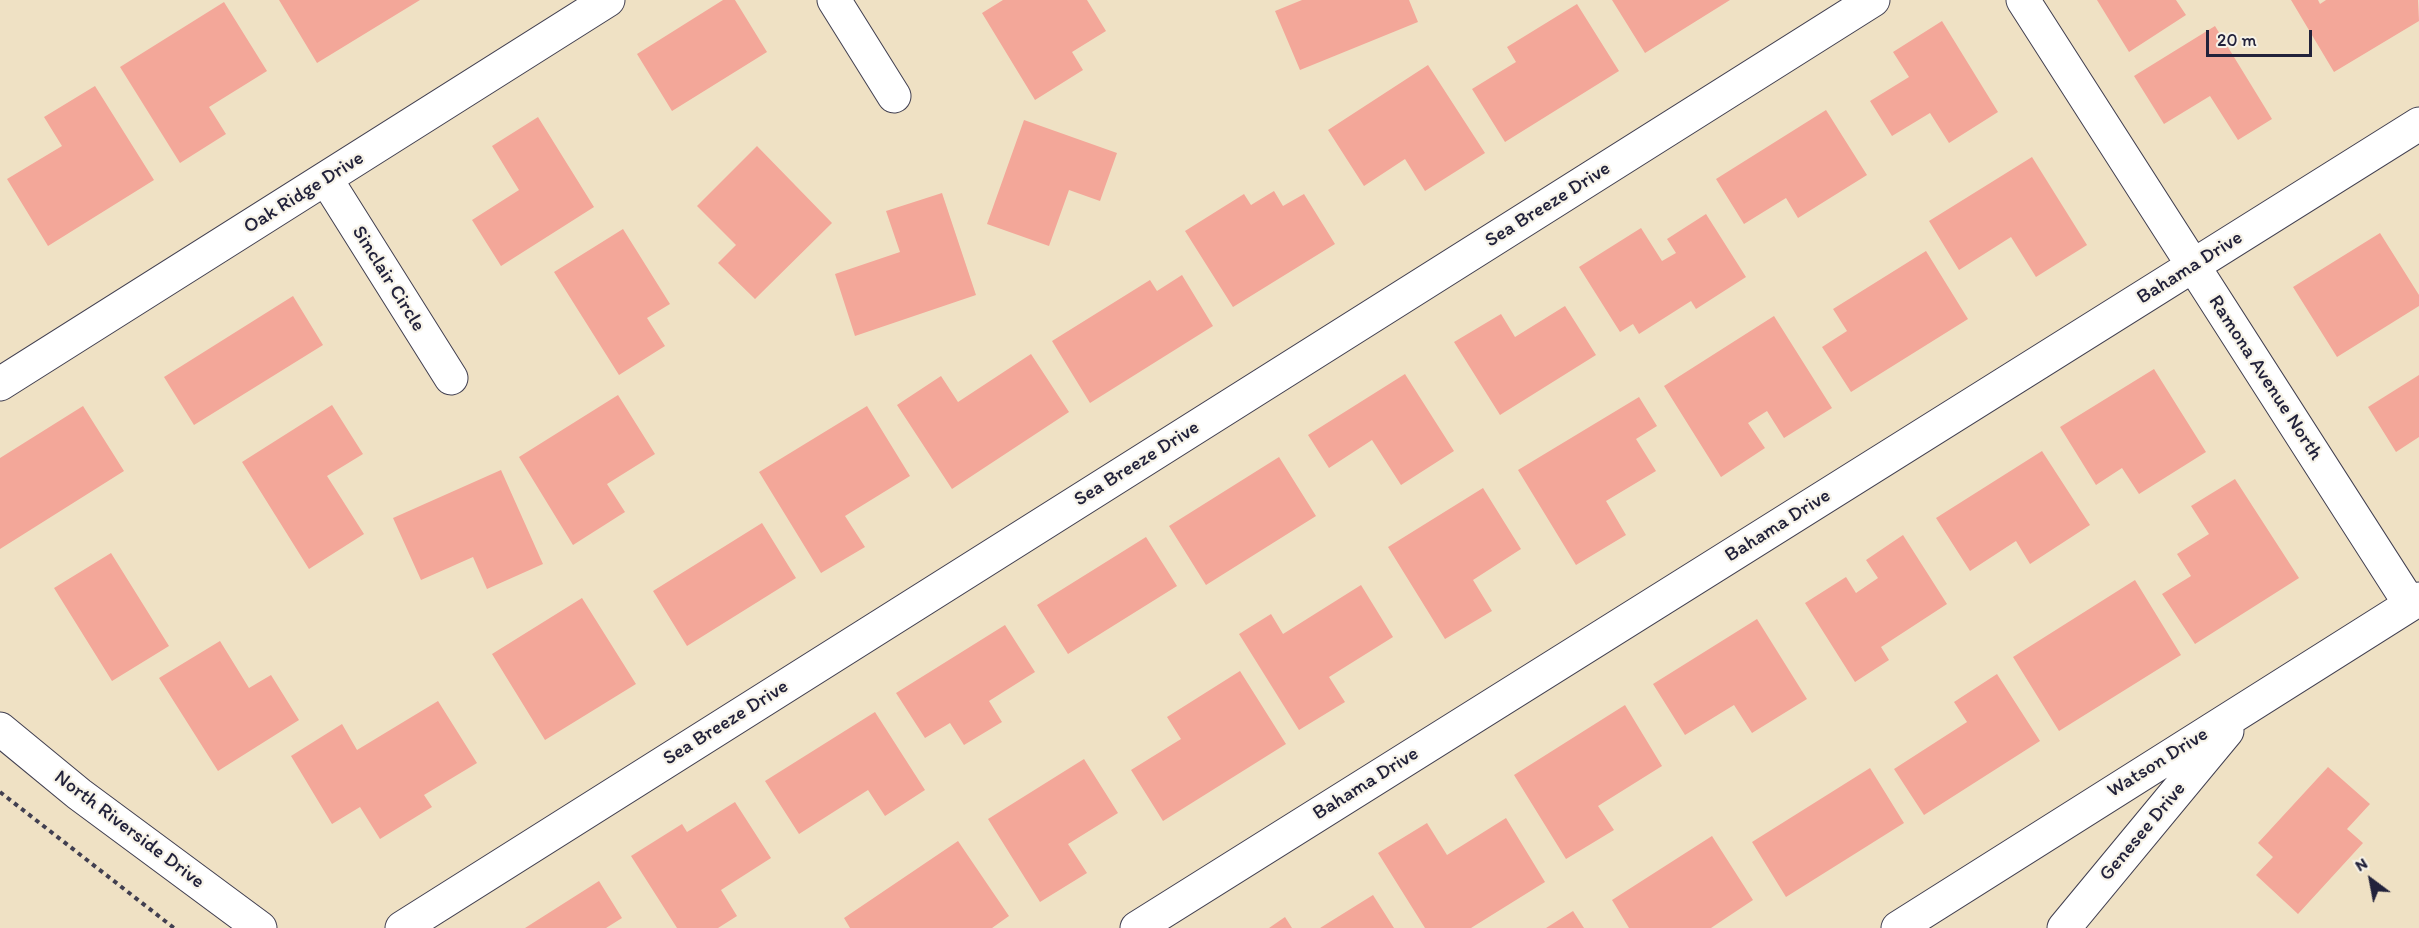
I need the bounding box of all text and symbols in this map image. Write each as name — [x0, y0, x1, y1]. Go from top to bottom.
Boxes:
scale bar — [2209, 18, 2316, 56]
text: 20 m — [2217, 29, 2257, 51]
street label: Oak Ridge Drive — [240, 147, 368, 239]
street label: Sea Breeze Drive — [1481, 157, 1615, 253]
street label: Sinclair Circle — [346, 222, 430, 336]
street label: Bahama Drive — [2133, 226, 2247, 310]
street label: Ramona Avenue North — [2203, 291, 2327, 465]
street label: Sea Breeze Drive — [1070, 416, 1204, 512]
street label: Bahama Drive — [1721, 484, 1835, 568]
street label: Sea Breeze Drive — [659, 675, 793, 771]
street label: Watson Drive — [2103, 723, 2213, 803]
street label: Bahama Drive — [1309, 742, 1423, 826]
street label: North Riverside Drive — [49, 766, 209, 894]
street label: Genesee Drive — [2095, 778, 2191, 886]
north arrow — [2341, 850, 2401, 910]
text: N — [2352, 853, 2371, 875]

